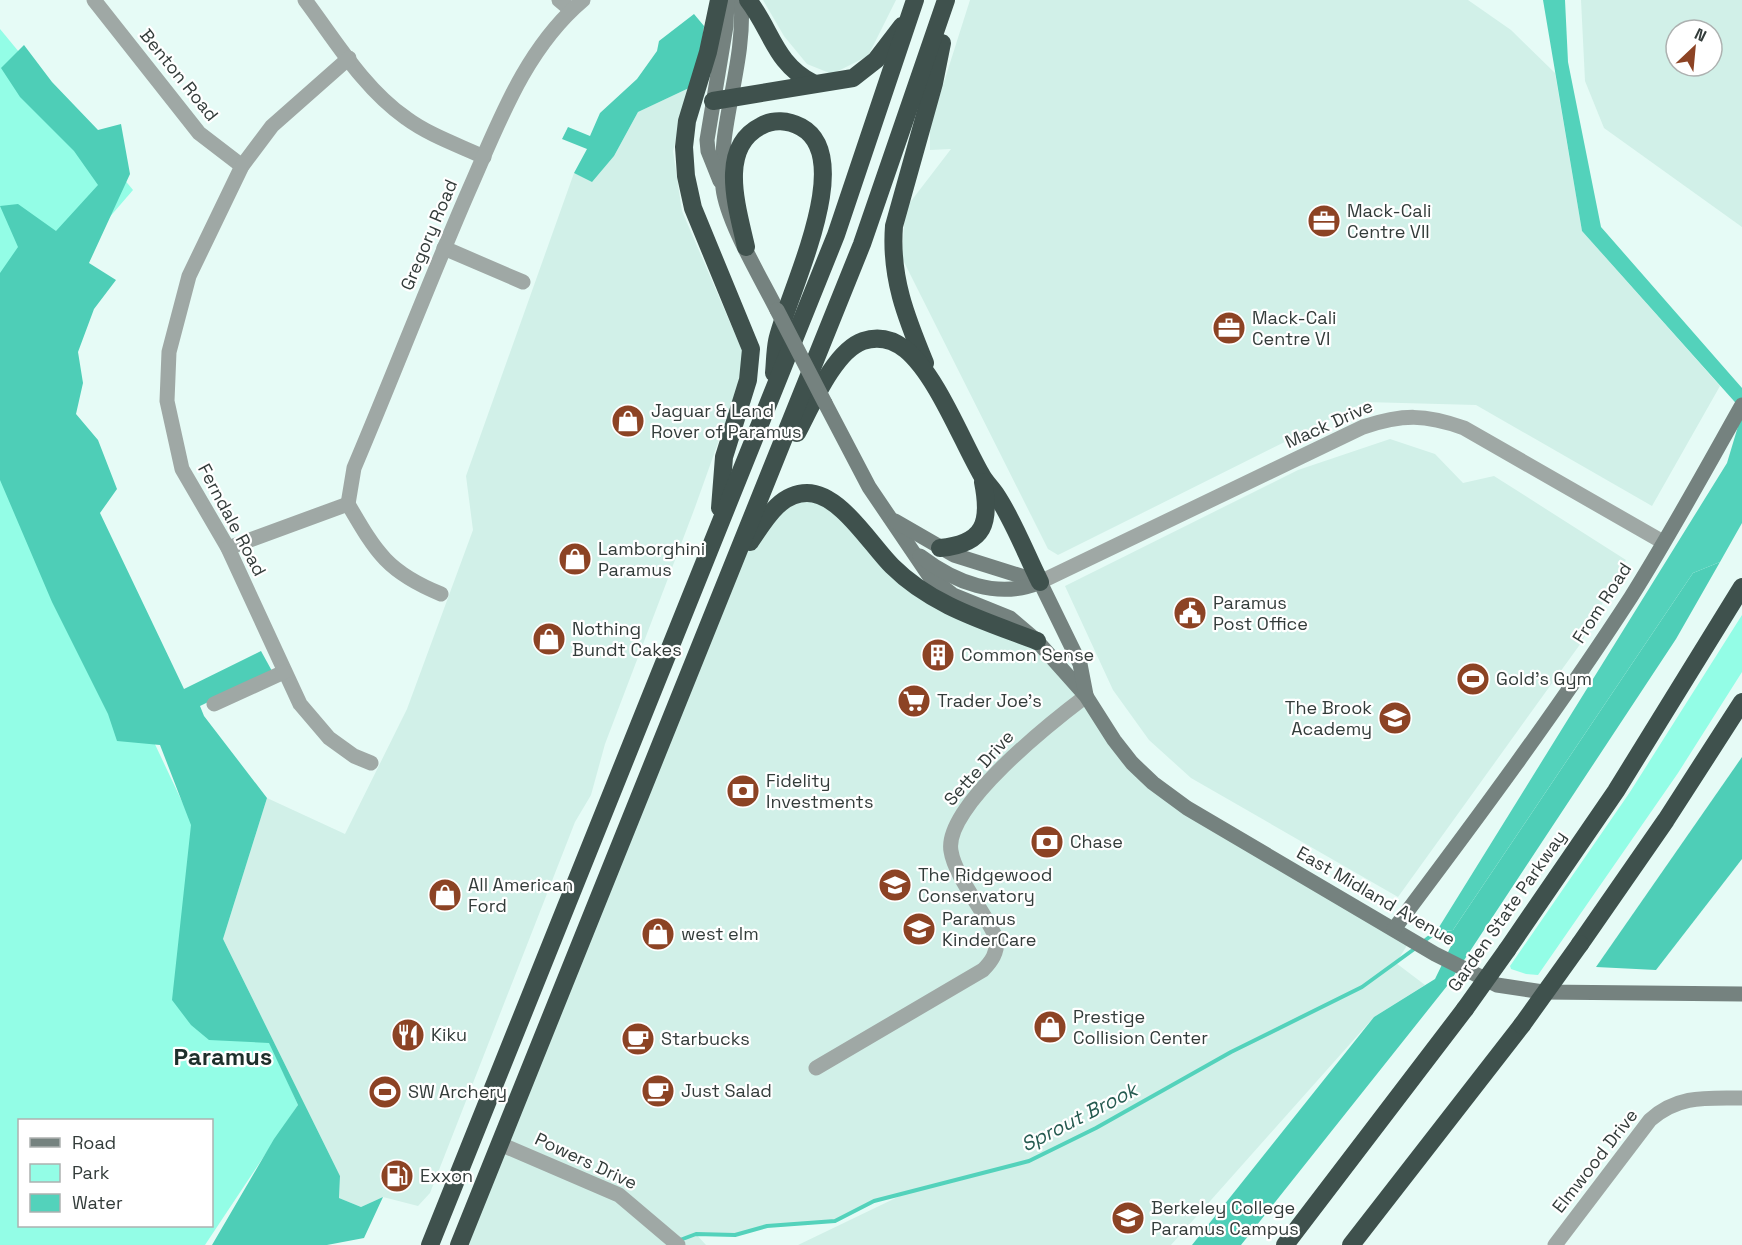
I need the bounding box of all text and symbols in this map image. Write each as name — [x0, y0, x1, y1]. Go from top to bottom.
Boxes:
north arrow — [1664, 18, 1724, 78]
text: N — [1691, 23, 1710, 47]
street label: Benton Road — [135, 24, 224, 126]
street label: Gregory Road — [395, 176, 462, 294]
place label: Mack-Cali Centre VII — [1347, 199, 1432, 243]
office icon: Mack-Cali Centre VII — [1306, 203, 1342, 239]
place label: Mack-Cali Centre VI — [1252, 306, 1337, 350]
office icon: Mack-Cali Centre VI — [1211, 310, 1247, 346]
street label: Mack Drive — [1281, 394, 1376, 453]
place label: Jaguar & Land Rover of Paramus — [651, 399, 802, 443]
shop icon: Jaguar & Land Rover of Paramus — [610, 403, 646, 439]
street label: Ferndale Road — [193, 460, 272, 580]
place label: Lamborghini Paramus — [598, 537, 705, 581]
shop icon: Lamborghini Paramus — [557, 541, 593, 577]
street label: From Road — [1567, 558, 1636, 647]
place label: Paramus Post Office — [1213, 591, 1308, 635]
public building icon: Paramus Post Office — [1172, 595, 1208, 631]
place label: Nothing Bundt Cakes — [572, 617, 682, 661]
shop icon: Nothing Bundt Cakes — [531, 621, 567, 657]
building icon: Common Sense — [920, 637, 956, 673]
place label: Common Sense — [961, 643, 1094, 666]
sports icon: Gold's Gym — [1455, 661, 1491, 697]
place label: Gold's Gym — [1496, 667, 1592, 690]
supermarket icon: Trader Joe's — [896, 683, 932, 719]
place label: Trader Joe's — [937, 689, 1042, 712]
place label: The Brook Academy — [1285, 696, 1372, 740]
school or university icon: The Brook Academy — [1377, 700, 1413, 736]
street label: Sette Drive — [939, 725, 1019, 810]
place label: Fidelity Investments — [766, 769, 873, 813]
bank icon: Fidelity Investments — [725, 773, 761, 809]
bank icon: Chase — [1029, 824, 1065, 860]
street label: Garden State Parkway — [1442, 826, 1571, 996]
place label: Chase — [1070, 830, 1123, 853]
street label: East Midland Avenue — [1293, 841, 1460, 950]
place label: The Ridgewood Conservatory — [918, 863, 1052, 907]
school or university icon: The Ridgewood Conservatory — [877, 867, 913, 903]
place label: All American Ford — [468, 873, 573, 917]
shop icon: All American Ford — [427, 877, 463, 913]
place label: Paramus KinderCare — [942, 907, 1036, 951]
school or university icon: Paramus KinderCare — [901, 911, 937, 947]
shop icon: west elm — [640, 916, 676, 952]
place label: west elm — [681, 922, 759, 945]
place label: Prestige Collision Center — [1073, 1005, 1208, 1049]
shop icon: Prestige Collision Center — [1032, 1009, 1068, 1045]
restaurant icon: Kiku — [390, 1017, 426, 1053]
cafe icon: Starbucks — [620, 1021, 656, 1057]
place label: Kiku — [431, 1023, 467, 1046]
place label: Starbucks — [661, 1027, 750, 1050]
district label: Paramus — [174, 1041, 272, 1072]
cafe icon: Just Salad — [640, 1073, 676, 1109]
sports icon: SW Archery — [367, 1074, 403, 1110]
water label: Sprout Brook — [1016, 1076, 1144, 1157]
place label: Just Salad — [681, 1079, 772, 1102]
place label: SW Archery — [408, 1080, 507, 1103]
street label: Elmwood Drive — [1547, 1104, 1642, 1217]
legend — [18, 1119, 213, 1227]
street label: Powers Drive — [531, 1127, 641, 1194]
text: Road — [72, 1131, 116, 1154]
fuel station icon: Exxon — [379, 1158, 415, 1194]
text: Park — [72, 1161, 110, 1184]
place label: Exxon — [420, 1164, 473, 1187]
text: Water — [72, 1191, 123, 1214]
place label: Berkeley College Paramus Campus — [1151, 1196, 1299, 1240]
school or university icon: Berkeley College Paramus Campus — [1110, 1200, 1146, 1236]

